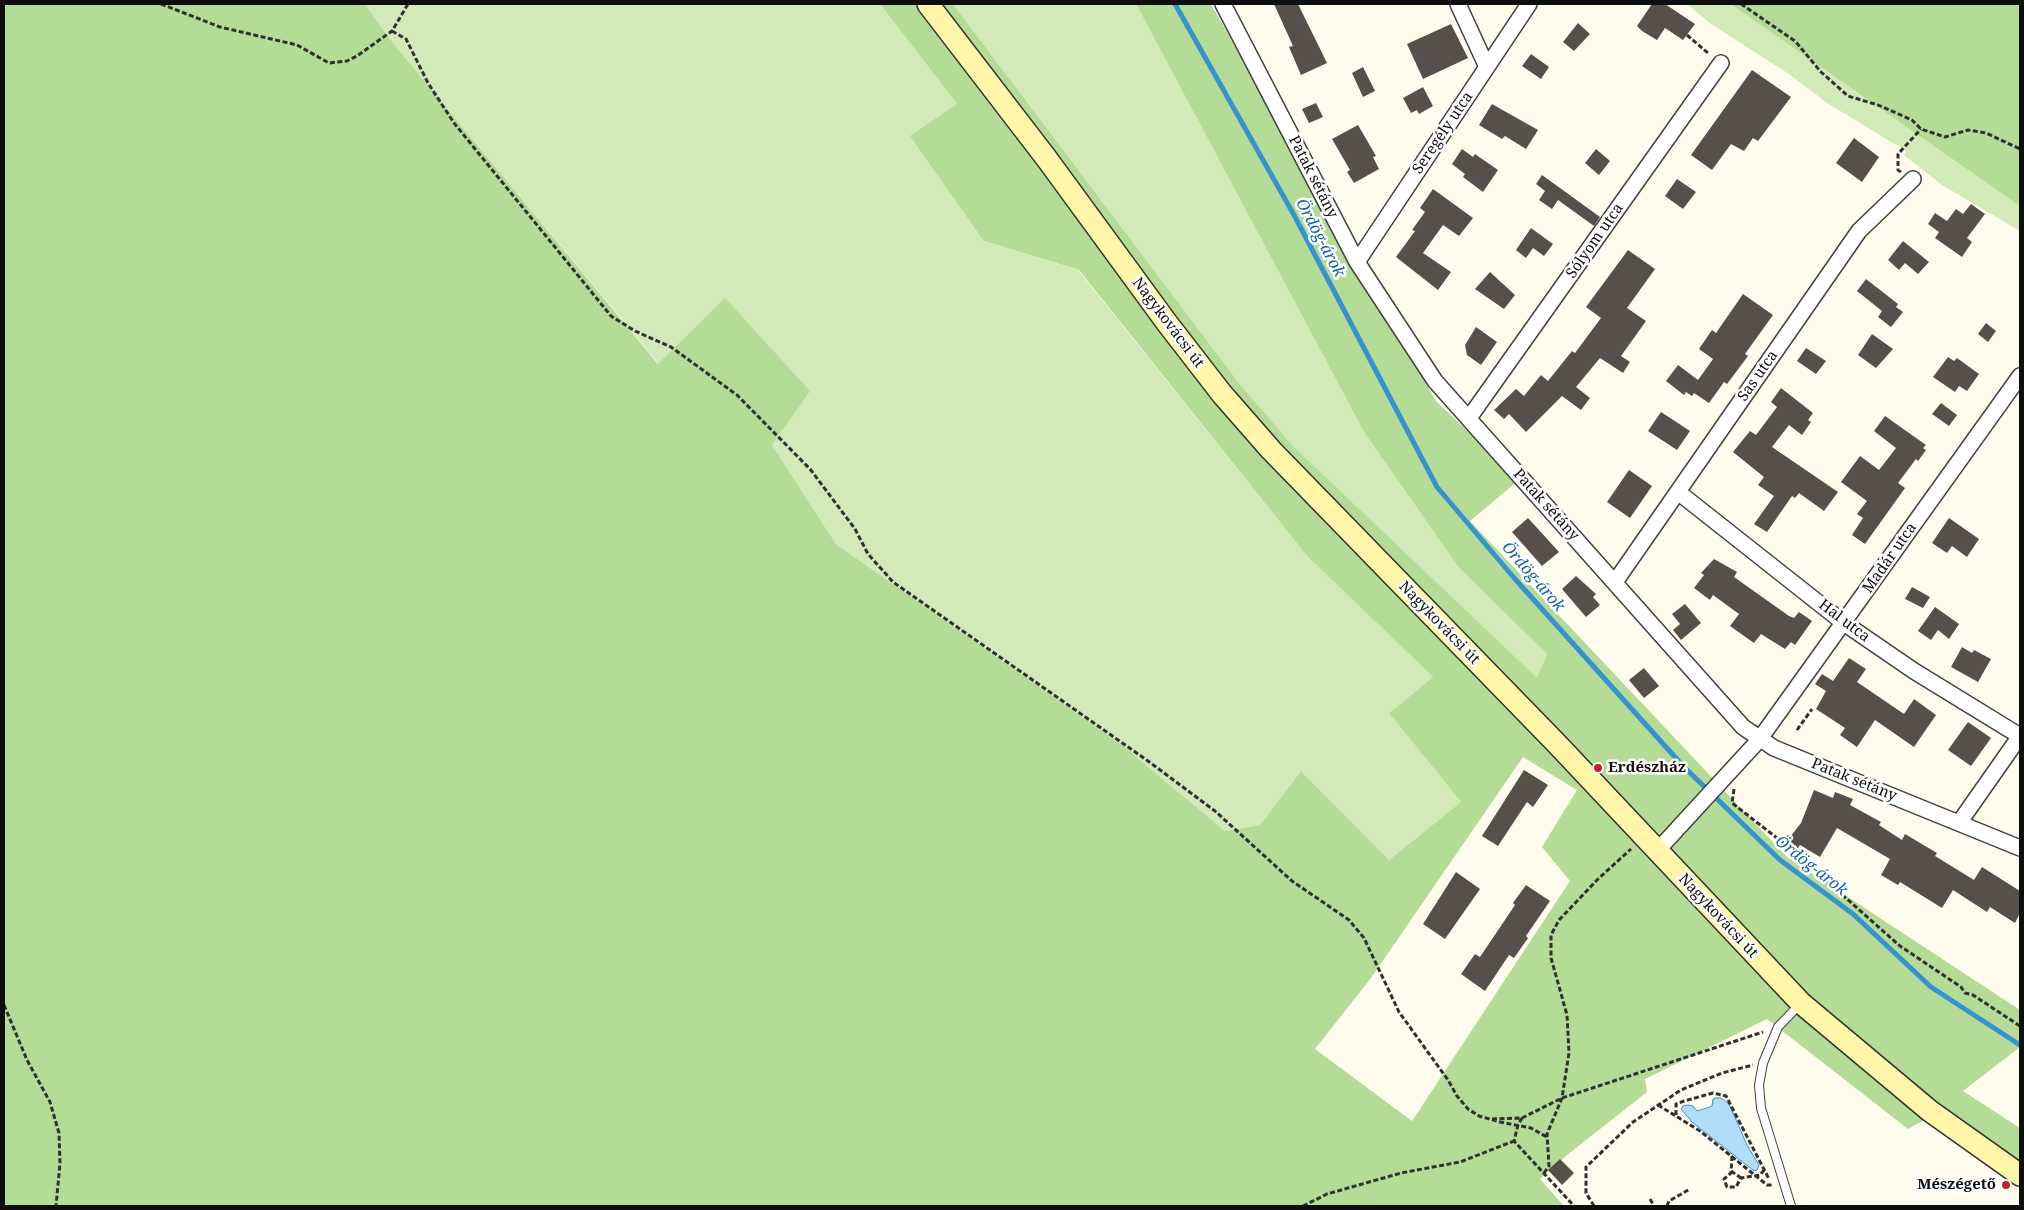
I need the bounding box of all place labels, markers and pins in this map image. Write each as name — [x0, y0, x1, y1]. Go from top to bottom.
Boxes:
place label: Erdészház — [1608, 759, 1686, 777]
marker: Erdészház — [1592, 762, 1604, 774]
place label: Mészégető — [1917, 1176, 1996, 1194]
marker: Mészégető — [2000, 1179, 2012, 1191]

